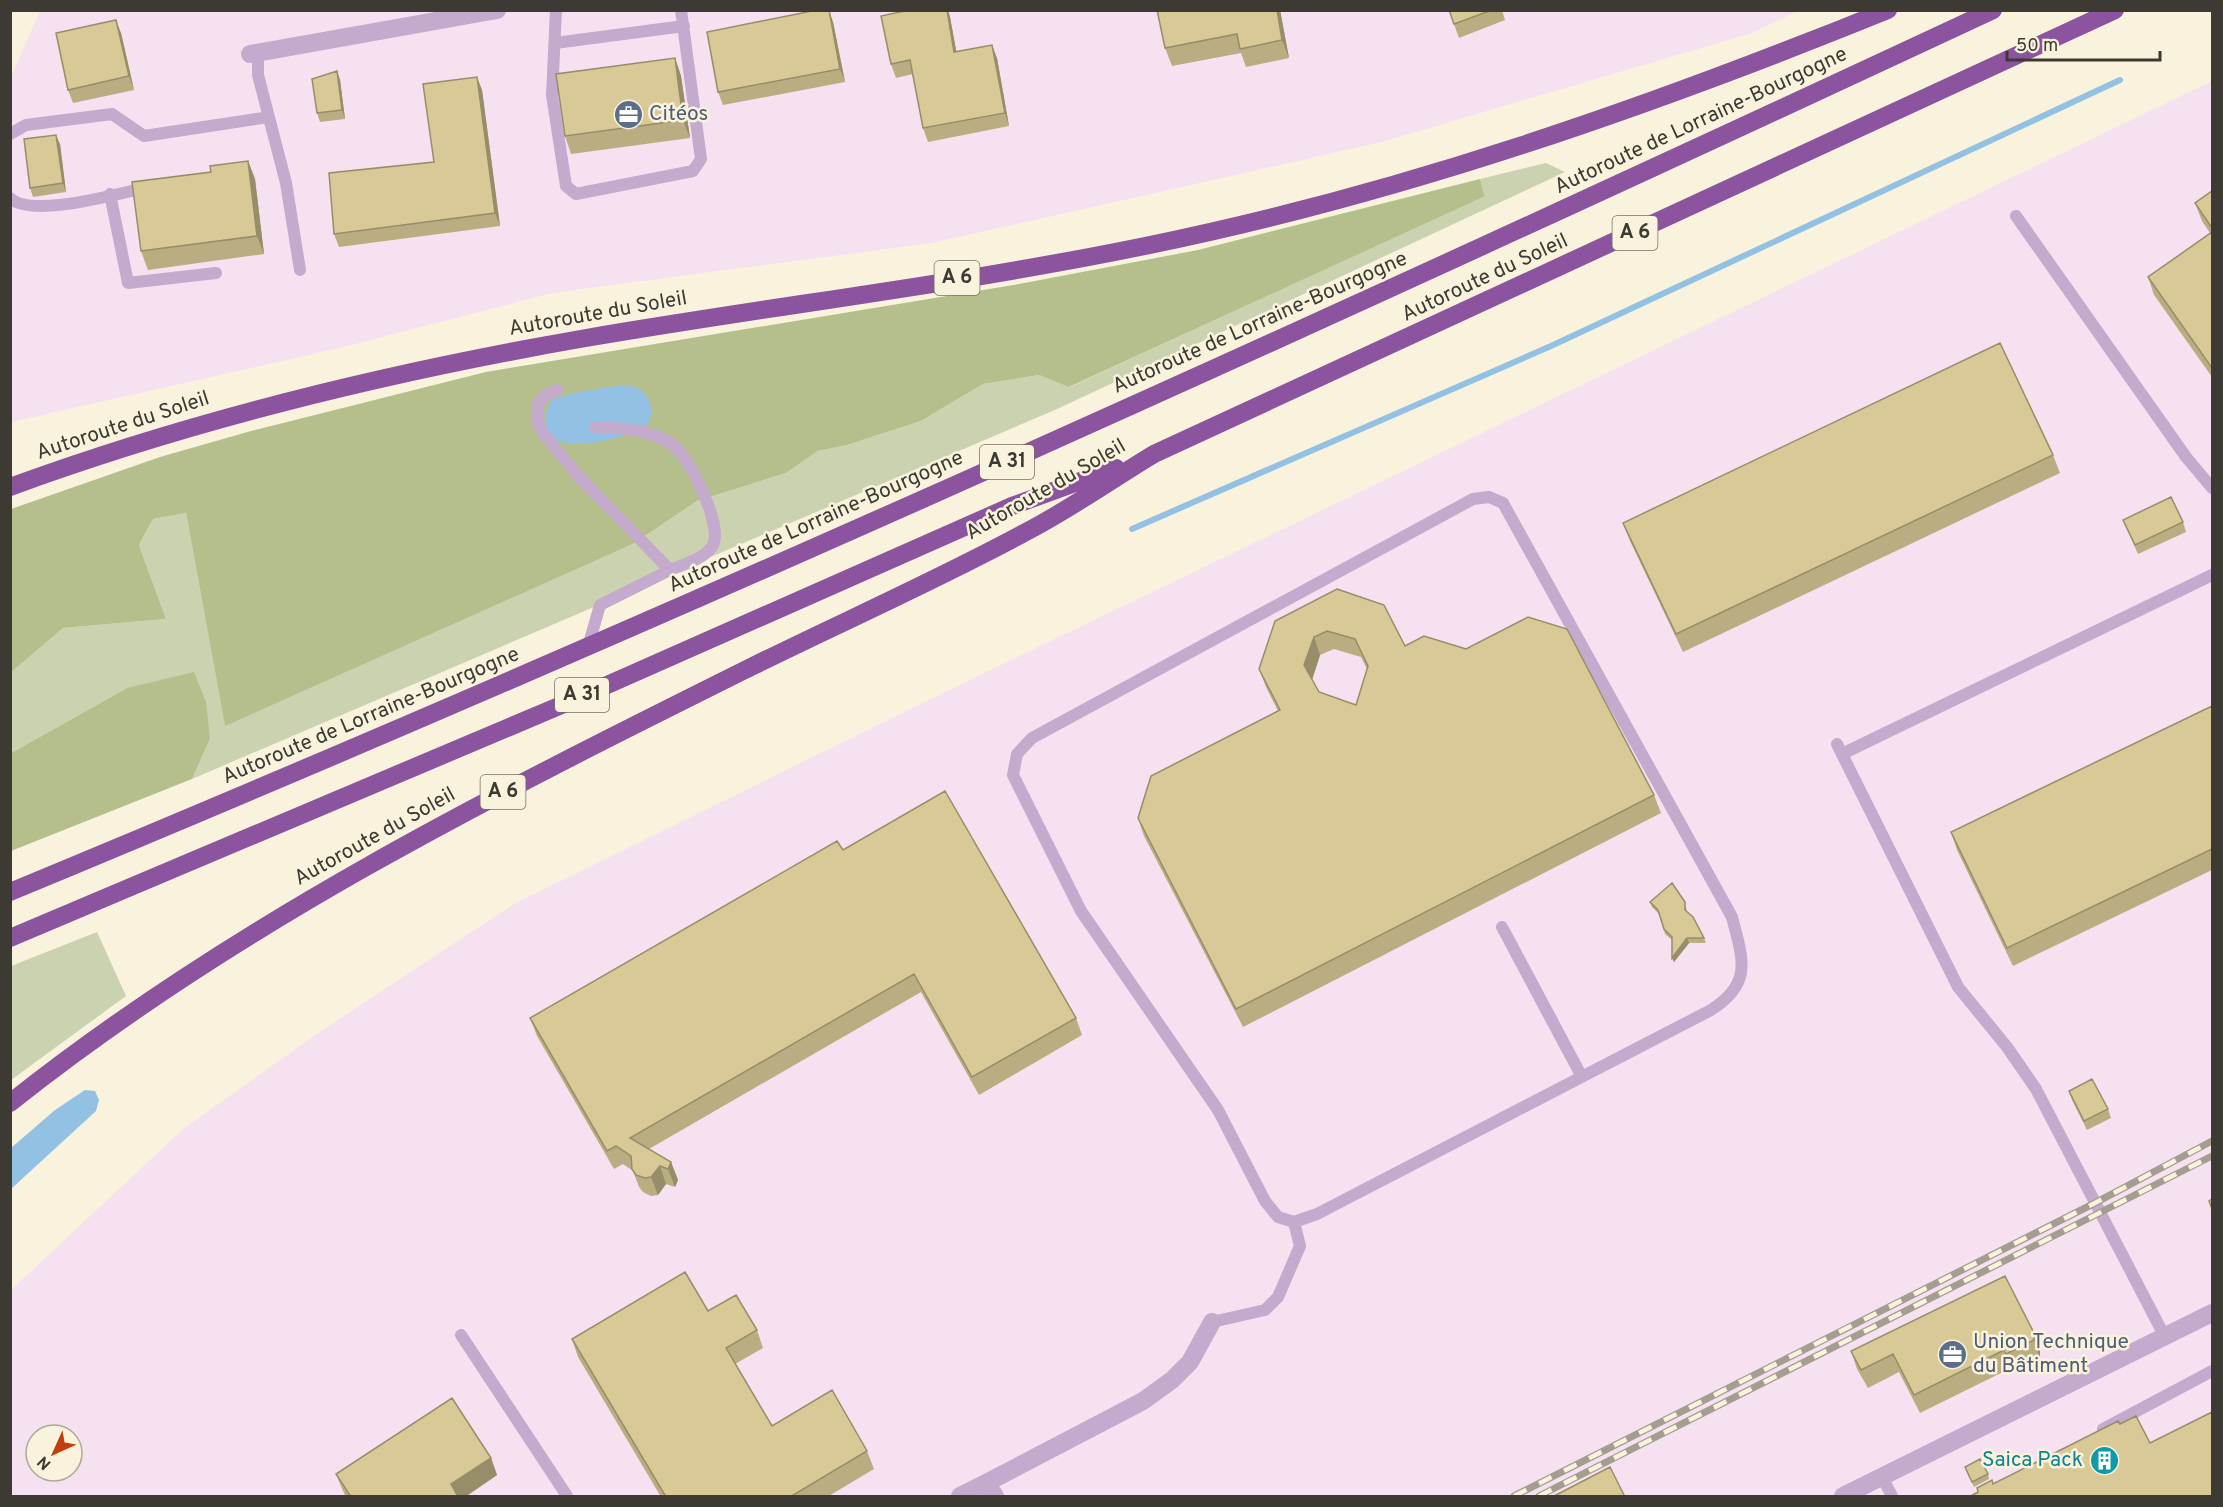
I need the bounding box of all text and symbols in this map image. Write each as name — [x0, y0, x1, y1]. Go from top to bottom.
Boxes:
scale bar — [2007, 24, 2160, 62]
text: 50 m — [2016, 35, 2058, 58]
street label: Autoroute de Lorraine-Bourgogne — [1550, 41, 1852, 201]
office icon: Citéos — [612, 98, 644, 130]
place label: Citéos — [649, 101, 708, 128]
road number: A 6 — [1612, 216, 1658, 250]
street label: Autoroute du Soleil — [1397, 228, 1573, 328]
street label: Autoroute de Lorraine-Bourgogne — [1108, 246, 1412, 400]
road number: A 6 — [934, 261, 980, 295]
street label: Autoroute du Soleil — [507, 285, 689, 343]
street label: Autoroute du Soleil — [33, 385, 213, 467]
street label: Autoroute du Soleil — [961, 433, 1131, 547]
street label: Autoroute de Lorraine-Bourgogne — [664, 445, 968, 599]
road number: A 31 — [980, 445, 1034, 479]
street label: Autoroute de Lorraine-Bourgogne — [218, 641, 524, 791]
road number: A 31 — [555, 678, 609, 712]
road number: A 6 — [480, 775, 526, 809]
street label: Autoroute du Soleil — [289, 781, 461, 893]
place label: Union Technique du Bâtiment — [1973, 1329, 2129, 1380]
office icon: Union Technique du Bâtiment — [1936, 1338, 1968, 1370]
north arrow — [24, 1423, 84, 1483]
building icon: Saica Pack — [2088, 1444, 2120, 1476]
place label: Saica Pack — [1982, 1447, 2083, 1474]
text: N — [34, 1451, 56, 1473]

